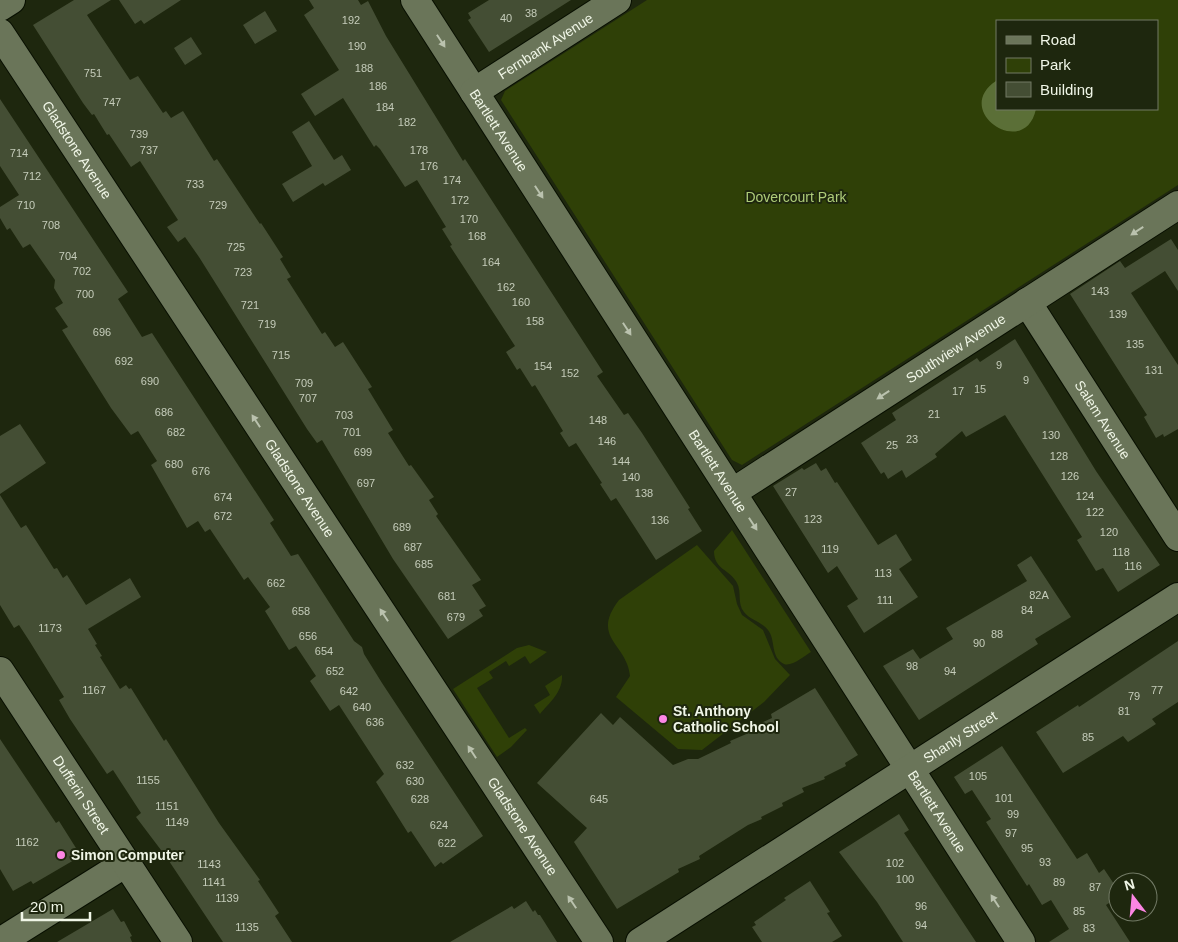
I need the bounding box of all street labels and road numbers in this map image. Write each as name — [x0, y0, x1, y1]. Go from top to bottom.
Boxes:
street label: Fernbank Avenue — [495, 10, 596, 82]
street label: Bartlett Avenue — [466, 86, 531, 175]
street label: Gladstone Avenue — [39, 98, 115, 202]
street label: Southview Avenue — [903, 310, 1009, 386]
street label: Salem Avenue — [1072, 378, 1134, 462]
street label: Bartlett Avenue — [686, 427, 750, 515]
street label: Gladstone Avenue — [262, 436, 338, 540]
street label: Shanly Street — [920, 707, 1000, 766]
street label: Dufferin Street — [50, 753, 113, 837]
street label: Bartlett Avenue — [905, 767, 970, 856]
street label: Gladstone Avenue — [485, 774, 561, 879]

